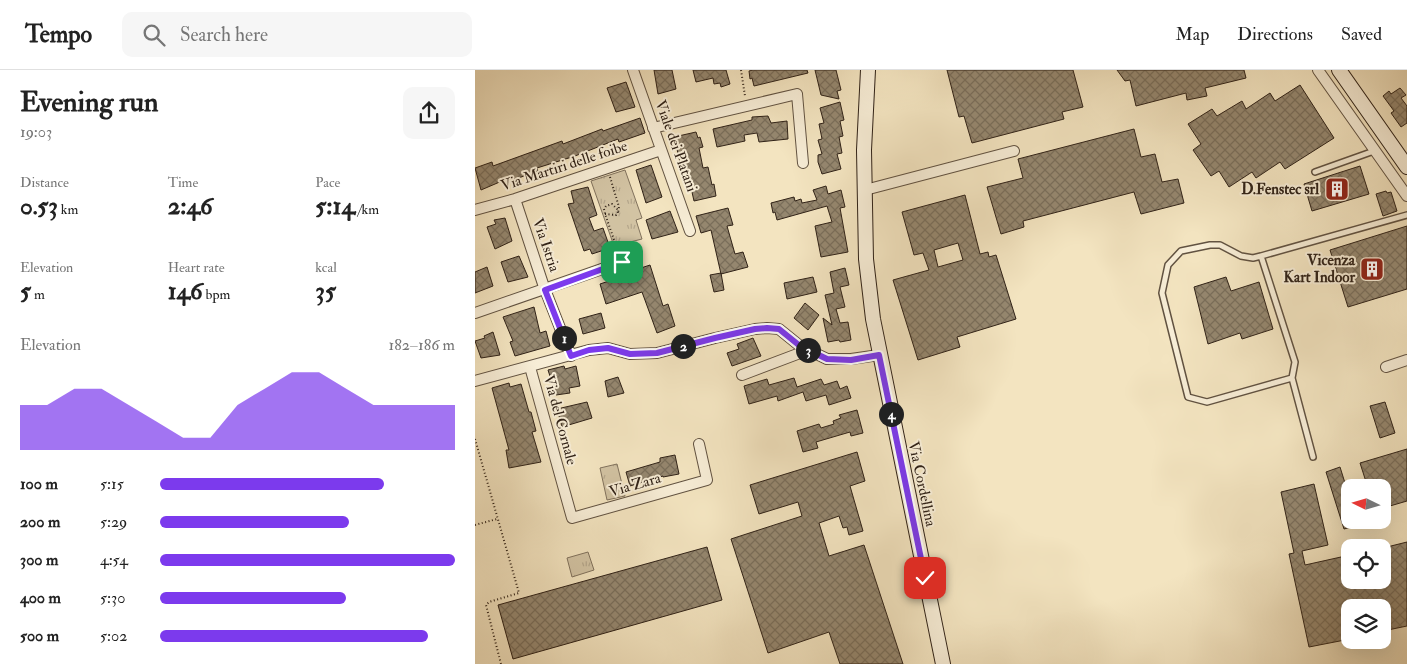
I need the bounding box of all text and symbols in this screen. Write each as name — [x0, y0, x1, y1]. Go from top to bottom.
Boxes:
search box — [122, 12, 472, 57]
text: Tempo — [25, 19, 92, 50]
icon: search — [140, 21, 168, 49]
text: Search here — [180, 23, 268, 47]
text: Map — [1176, 23, 1209, 46]
text: Directions — [1237, 23, 1313, 46]
text: Saved — [1341, 23, 1382, 46]
text: Evening run — [20, 85, 158, 120]
button: share — [403, 87, 455, 139]
street label: Viale dei Platani — [651, 98, 701, 194]
text: 19:03 — [20, 122, 52, 142]
street label: Via Martiri delle foibe — [498, 137, 630, 195]
text: Distance — [20, 174, 69, 191]
text: Time — [168, 174, 198, 191]
text: Pace — [315, 174, 340, 191]
building icon: D.Fenstec srl — [1324, 176, 1350, 202]
place label: D.Fenstec srl — [1241, 180, 1319, 199]
text: 0.53 — [20, 191, 58, 222]
text: 2:46 — [168, 191, 213, 222]
text: 5:14 — [315, 191, 355, 222]
text: km — [58, 201, 78, 218]
text: /km — [355, 201, 379, 218]
street label: Via Istria — [528, 216, 564, 275]
pin — [601, 241, 643, 283]
icon: arrive — [608, 248, 636, 276]
place label: Vicenza Kart Indoor — [1284, 251, 1356, 287]
building icon: Vicenza Kart Indoor — [1359, 256, 1385, 282]
text: Elevation — [20, 259, 73, 276]
text: Heart rate — [168, 259, 225, 276]
text: kcal — [315, 259, 337, 276]
text: 5 — [20, 276, 31, 307]
text: 146 — [168, 276, 203, 307]
text: 35 — [315, 276, 336, 307]
text: m — [31, 286, 45, 303]
text: bpm — [203, 286, 230, 303]
pin: 1 — [551, 326, 577, 350]
text: 1 — [562, 330, 567, 347]
pin: 2 — [671, 334, 695, 358]
text: Elevation — [20, 335, 81, 355]
text: 182–186 m — [389, 335, 455, 355]
text: 2 — [680, 338, 687, 355]
pin: 3 — [795, 338, 821, 362]
text: 3 — [806, 342, 811, 359]
street label: Via del Cornale — [539, 373, 581, 467]
pin: 4 — [879, 402, 903, 426]
text: 4 — [888, 406, 895, 423]
street label: Via Cordellina — [904, 440, 940, 529]
street label: Via Zara — [607, 468, 664, 501]
text: 100 m — [20, 474, 58, 494]
text: 5:15 — [100, 474, 124, 494]
north arrow — [1341, 479, 1391, 529]
map controls — [1341, 479, 1391, 649]
text: 200 m — [20, 512, 60, 532]
text: 5:29 — [100, 512, 127, 532]
button: locate — [1341, 539, 1391, 589]
text: 300 m — [20, 550, 58, 570]
text: 4:54 — [100, 550, 128, 570]
pin — [904, 557, 946, 599]
icon: check — [911, 564, 939, 592]
text: 400 m — [20, 588, 61, 608]
text: 5:30 — [100, 588, 125, 608]
button: layers — [1341, 599, 1391, 649]
text: 500 m — [20, 626, 59, 646]
text: 5:02 — [100, 626, 127, 646]

